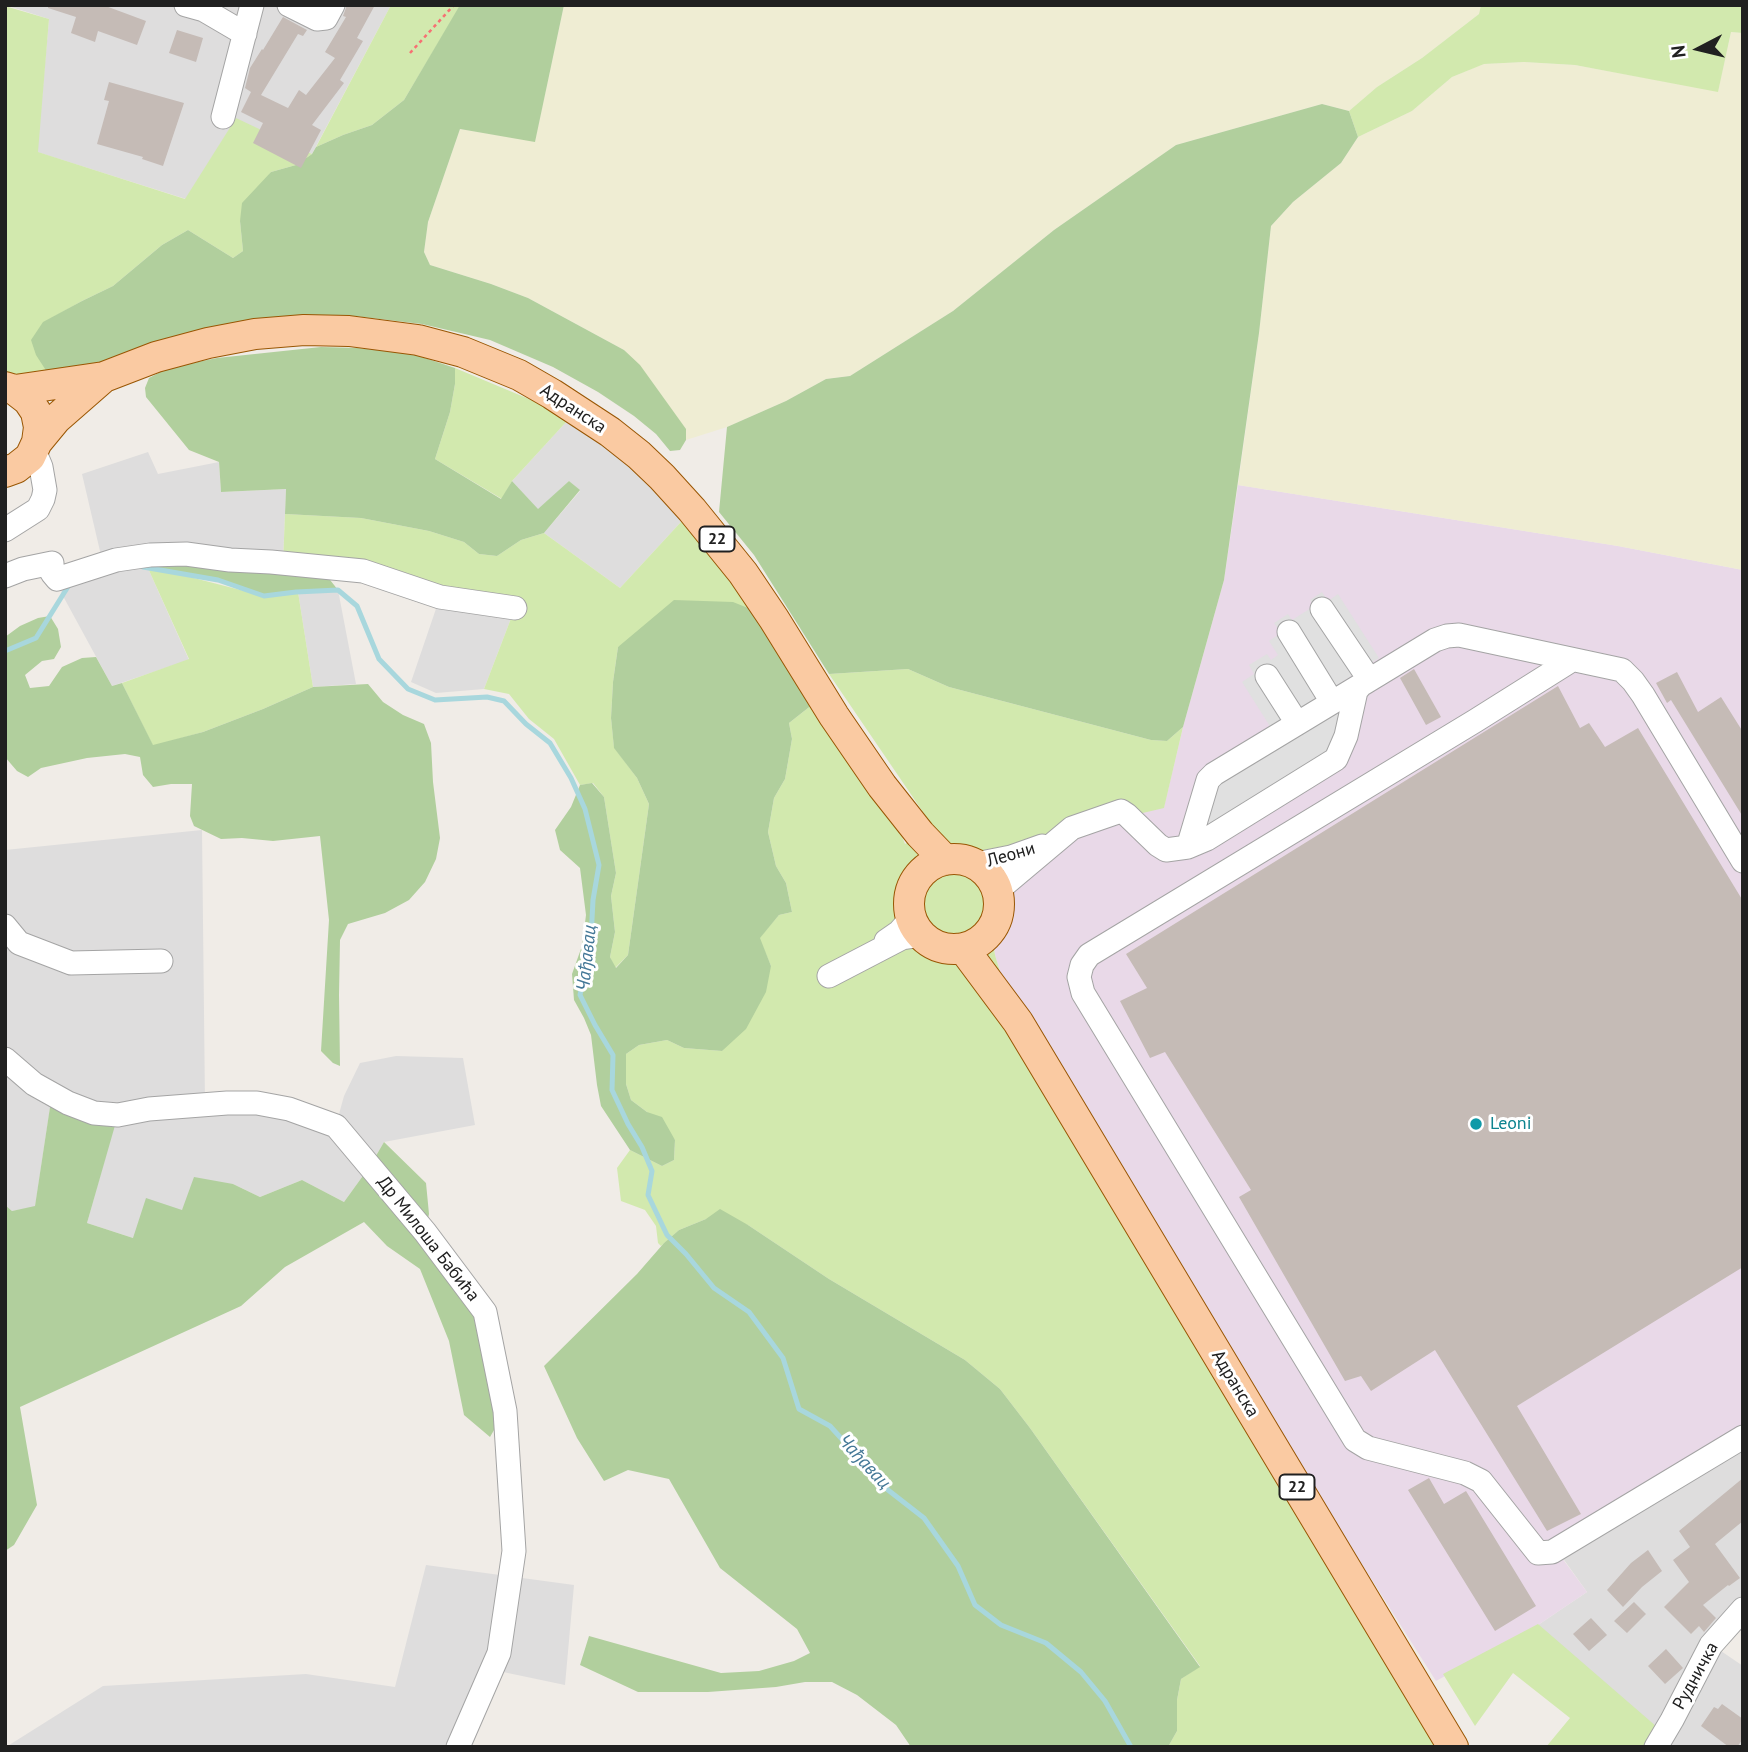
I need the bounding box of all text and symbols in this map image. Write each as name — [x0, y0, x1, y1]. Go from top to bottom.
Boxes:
north arrow — [1664, 14, 1734, 84]
text: N — [1665, 44, 1691, 59]
street label: Адранска — [536, 380, 610, 438]
road number: 22 — [700, 526, 734, 552]
street label: Леони — [984, 838, 1038, 872]
water label: Чађавац — [572, 924, 602, 992]
place label: Leoni — [1490, 1113, 1532, 1135]
marker: Leoni — [1468, 1116, 1484, 1132]
street label: Др Милоша Бабића — [372, 1172, 484, 1306]
street label: Адранска — [1207, 1347, 1263, 1421]
water label: Чађавац — [833, 1430, 895, 1494]
road number: 22 — [1280, 1474, 1314, 1499]
street label: Рудничка — [1669, 1638, 1723, 1714]

